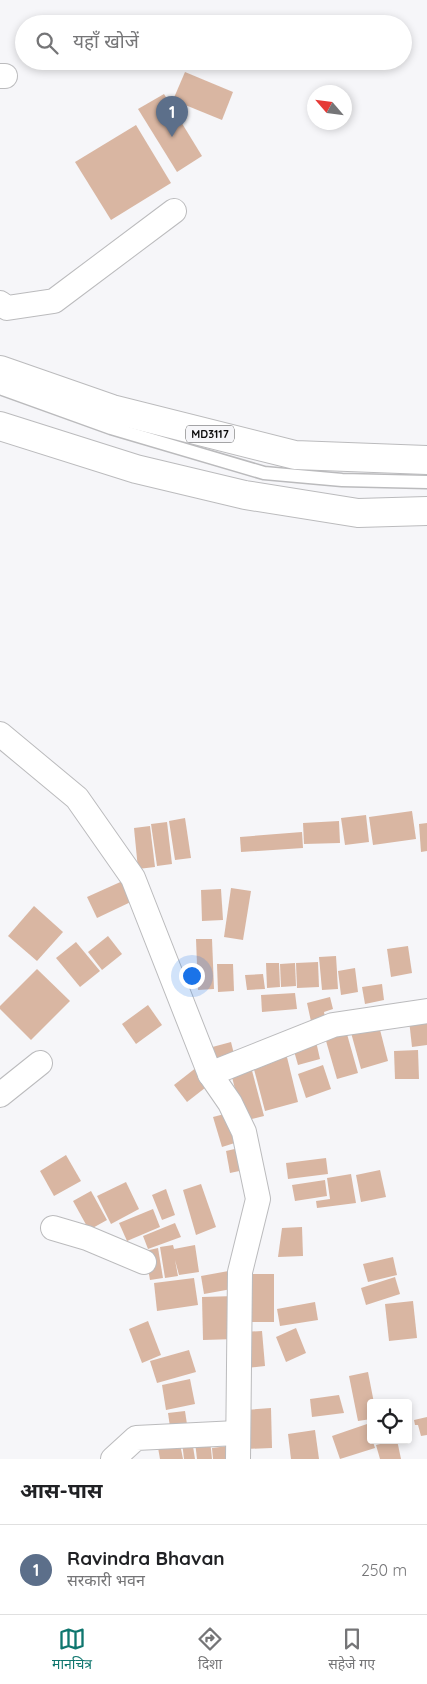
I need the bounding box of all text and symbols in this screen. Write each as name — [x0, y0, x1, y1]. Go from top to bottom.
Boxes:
search box — [15, 15, 412, 70]
icon: search — [33, 29, 61, 57]
text: यहाँ खोजें — [73, 29, 139, 53]
north arrow — [307, 85, 352, 130]
pin: 1 — [156, 96, 188, 137]
road number: MD3117 — [186, 426, 234, 442]
your location — [179, 963, 205, 989]
map controls — [367, 1399, 412, 1444]
button: locate — [367, 1399, 412, 1444]
text: आस-पास — [20, 1477, 102, 1503]
text: Ravindra Bhavan — [67, 1546, 225, 1570]
text: 1 — [33, 1560, 39, 1580]
text: 250 m — [361, 1560, 407, 1580]
text: सरकारी भवन — [67, 1570, 145, 1590]
tab: मानचित्र — [52, 1625, 92, 1675]
tab: दिशा — [196, 1625, 224, 1675]
tab: सहेजे गए — [328, 1625, 375, 1675]

